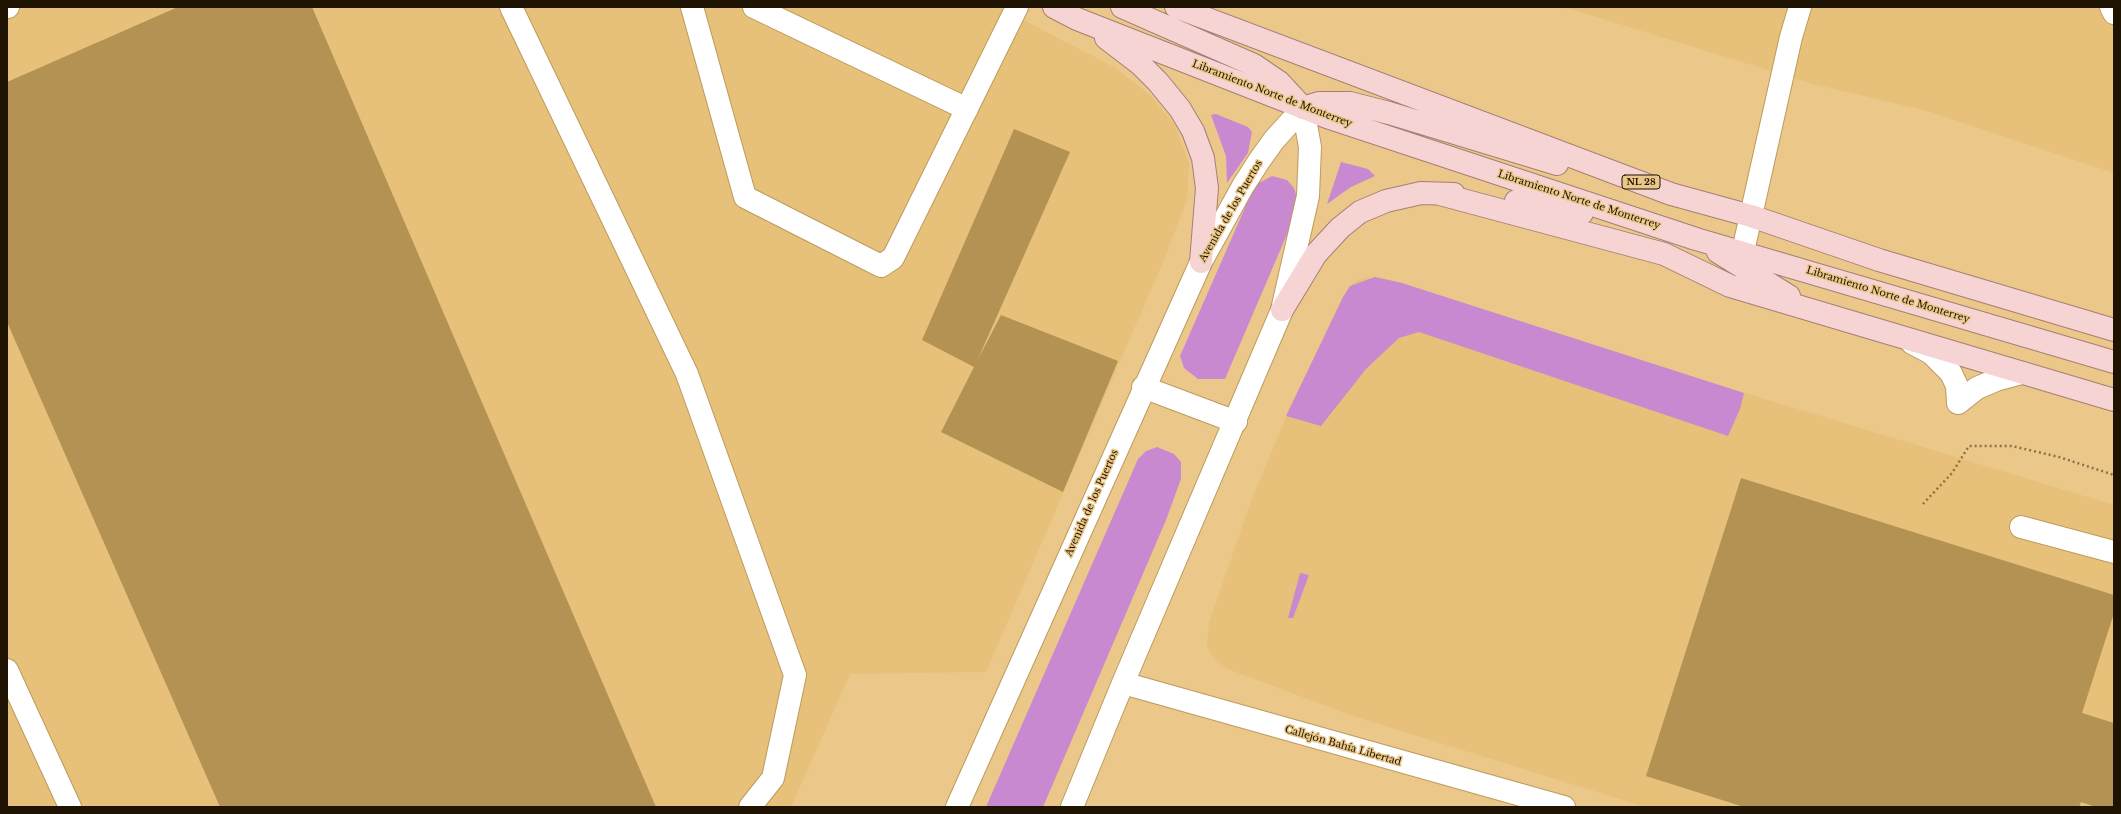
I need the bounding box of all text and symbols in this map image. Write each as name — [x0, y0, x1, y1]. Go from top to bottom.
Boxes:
street label: Libramiento Norte de Monterrey — [1190, 58, 1354, 130]
street label: Avenida de los Puertos — [1197, 158, 1265, 264]
street label: Libramiento Norte de Monterrey — [1496, 168, 1662, 232]
road number: NL 28 — [1622, 175, 1660, 189]
street label: Libramiento Norte de Monterrey — [1805, 264, 1971, 326]
street label: Avenida de los Puertos — [1063, 448, 1121, 558]
street label: Callejón Bahía Libertad — [1283, 724, 1403, 768]

